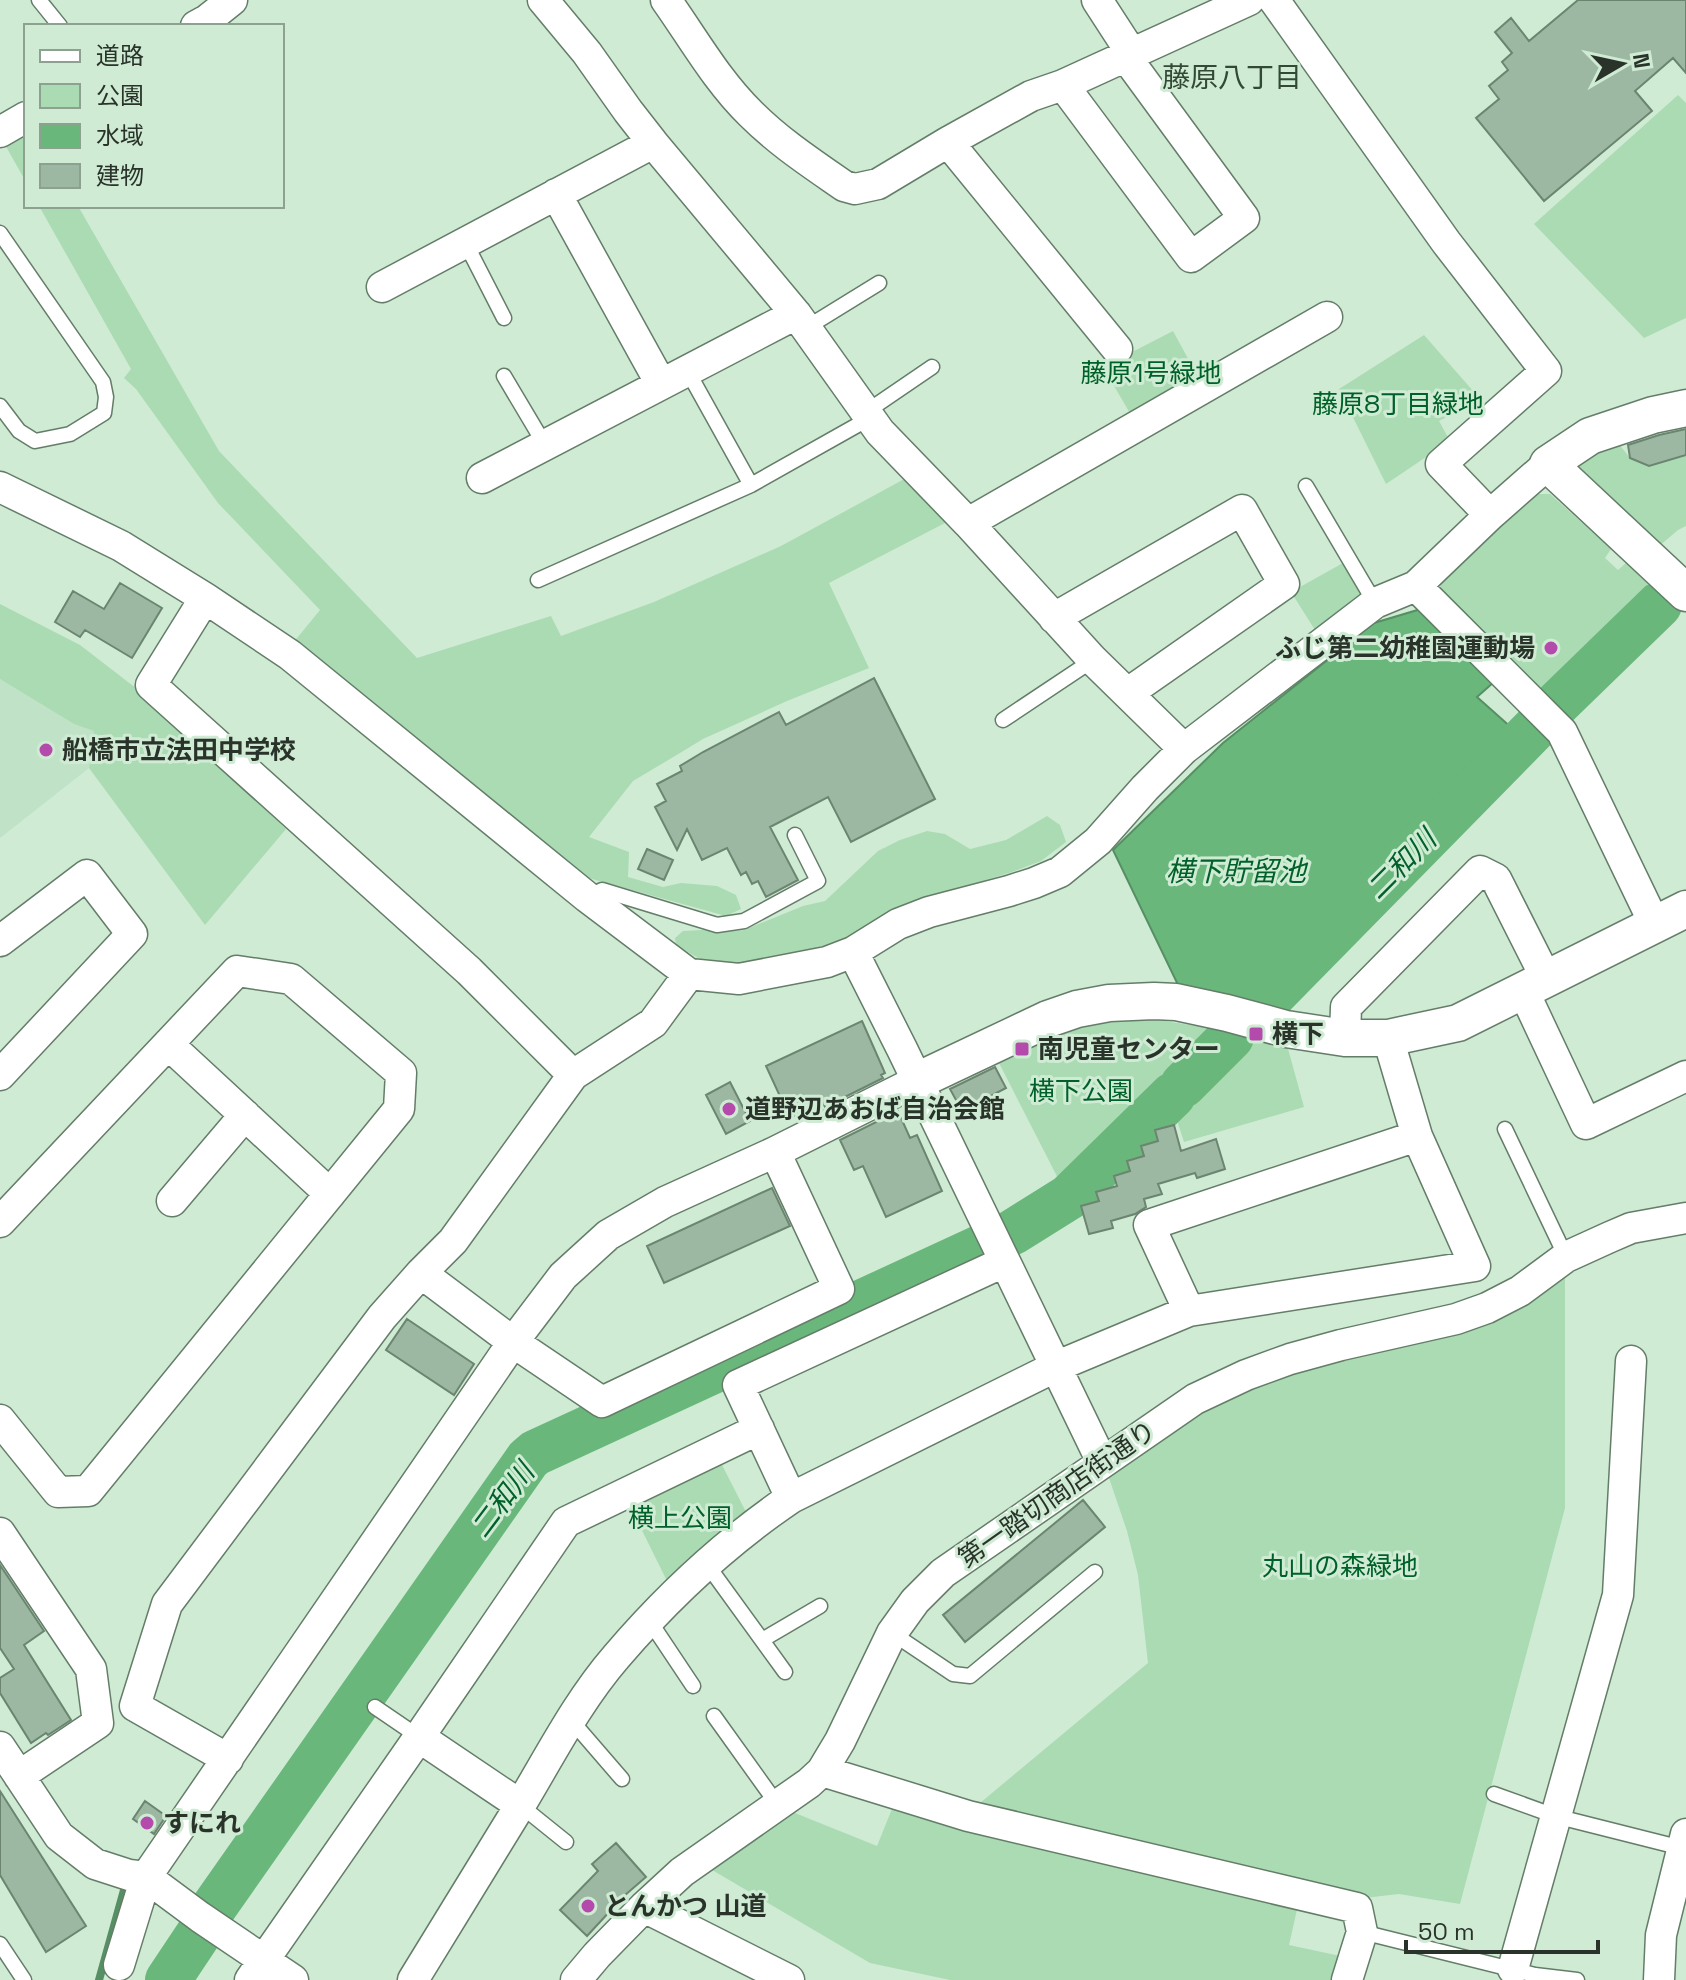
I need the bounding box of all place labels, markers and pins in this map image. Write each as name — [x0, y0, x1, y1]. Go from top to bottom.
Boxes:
place label: ふじ第二幼稚園運動場 — [1275, 631, 1535, 665]
marker: ふじ第二幼稚園運動場 — [1542, 639, 1560, 657]
place label: 船橋市立法田中学校 — [62, 733, 296, 767]
marker: 船橋市立法田中学校 — [37, 741, 55, 759]
place label: 横下 — [1272, 1017, 1324, 1051]
marker: 横下 — [1247, 1025, 1265, 1043]
place label: 南児童センター — [1038, 1032, 1220, 1066]
marker: 南児童センター — [1013, 1040, 1031, 1058]
place label: 道野辺あおば自治会館 — [745, 1092, 1005, 1126]
marker: 道野辺あおば自治会館 — [720, 1100, 738, 1118]
place label: すにれ — [163, 1806, 241, 1840]
marker: すにれ — [138, 1814, 156, 1832]
place label: とんかつ 山道 — [604, 1889, 767, 1923]
marker: とんかつ 山道 — [579, 1897, 597, 1915]

